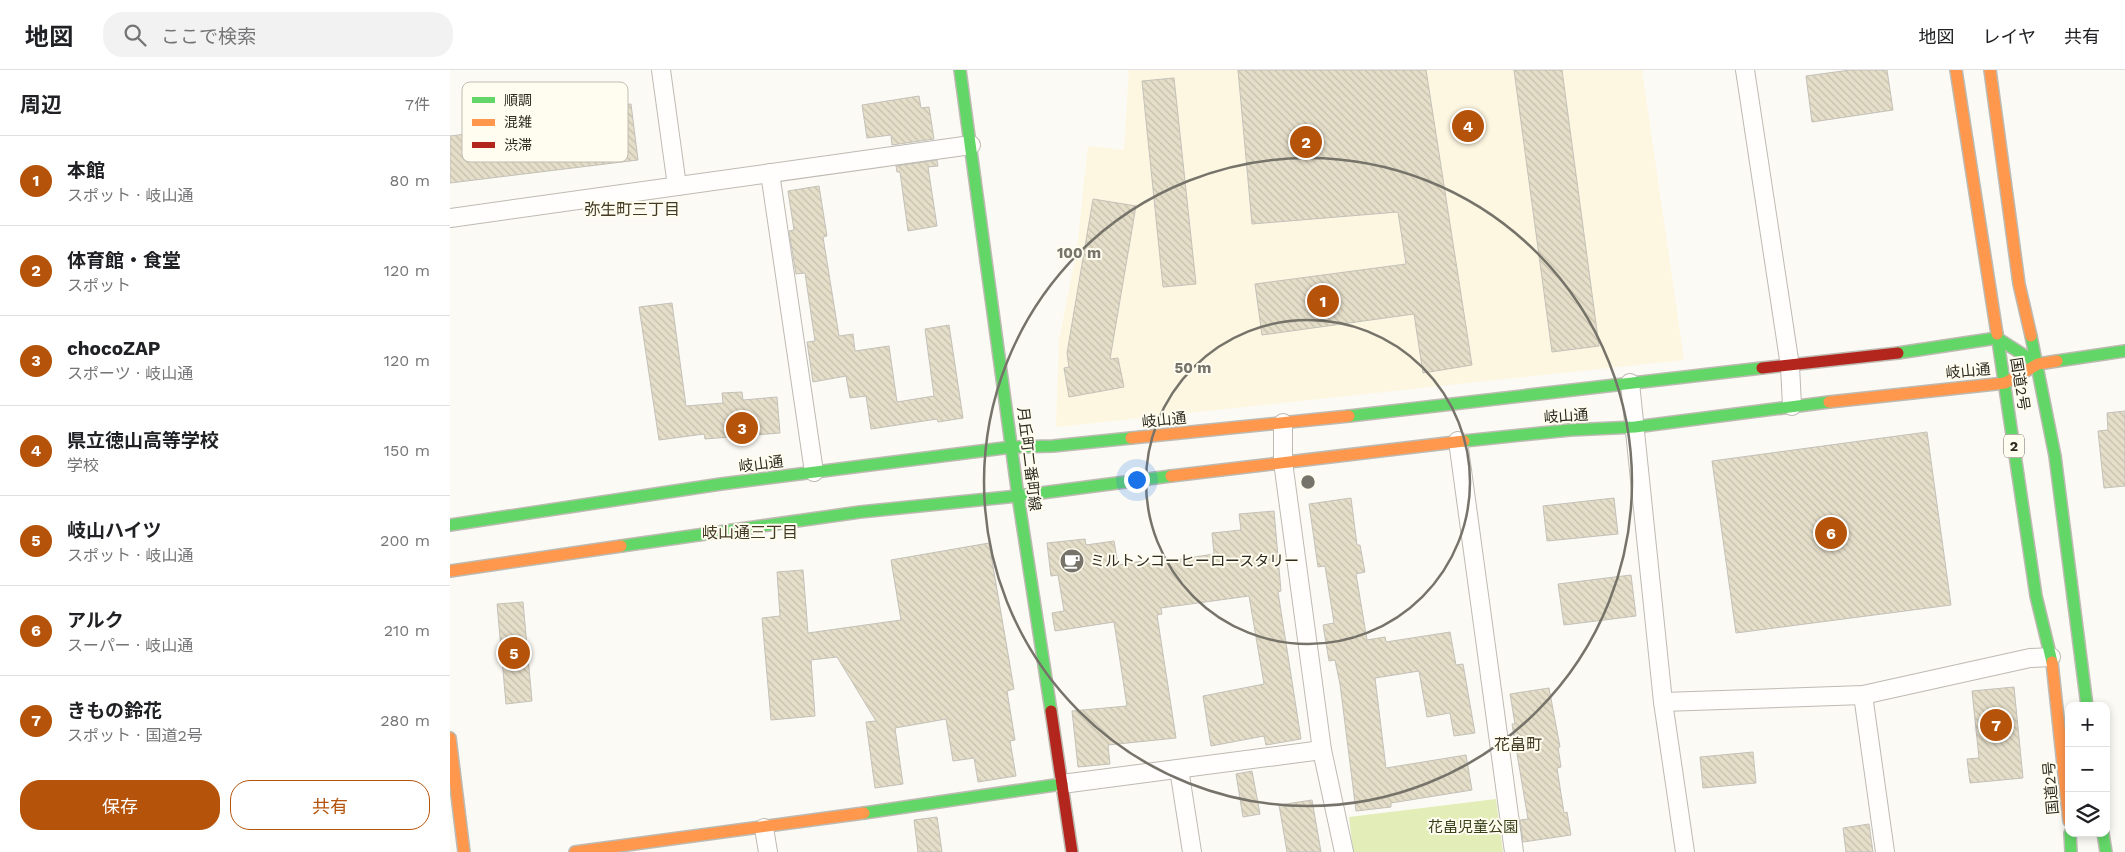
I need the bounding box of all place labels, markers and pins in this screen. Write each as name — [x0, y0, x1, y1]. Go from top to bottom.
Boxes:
pin: 4 — [1452, 107, 1484, 145]
pin: 2 — [1290, 123, 1322, 161]
pin: 1 — [1307, 282, 1339, 320]
pin: 3 — [726, 409, 758, 447]
centre of rings — [1299, 473, 1317, 491]
pin: 6 — [1815, 514, 1847, 552]
cafe icon: ミルトンコーヒーロースタリー — [1059, 548, 1085, 574]
place label: ミルトンコーヒーロースタリー — [1090, 552, 1299, 570]
pin: 5 — [498, 634, 530, 672]
pin: 7 — [1980, 706, 2012, 744]

